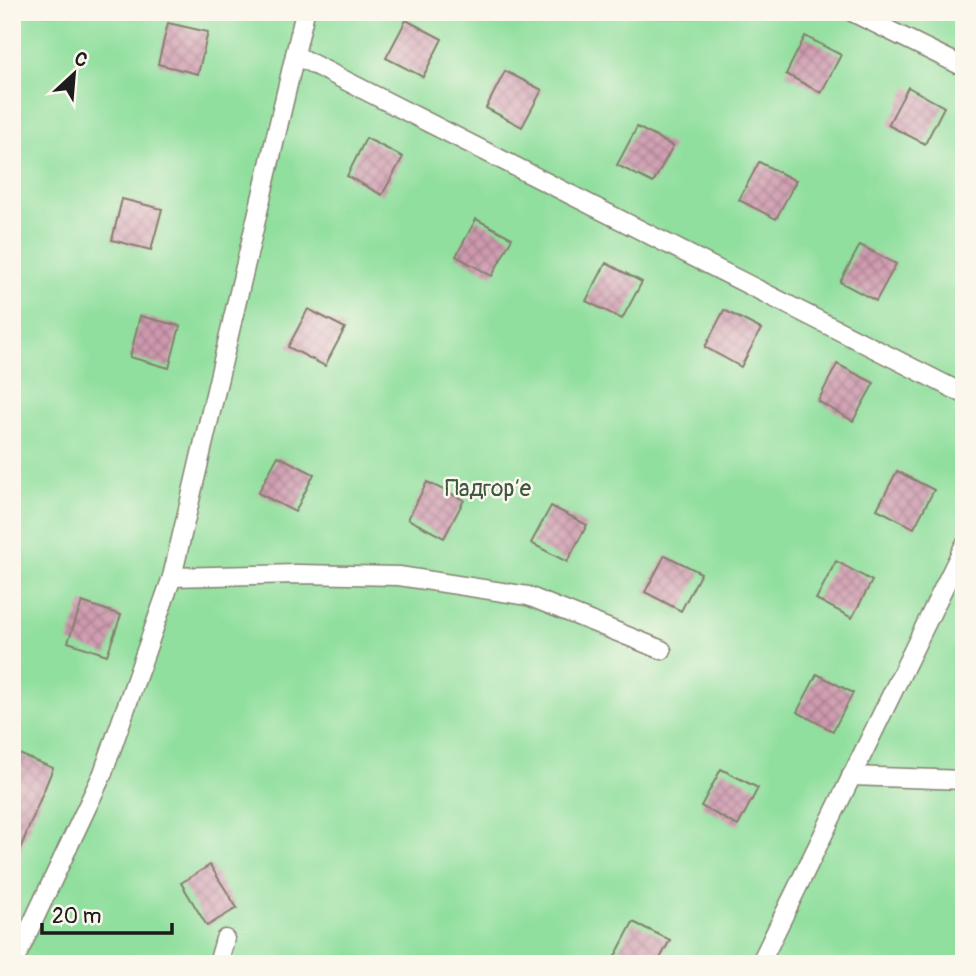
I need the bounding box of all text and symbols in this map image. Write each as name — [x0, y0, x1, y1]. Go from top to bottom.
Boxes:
north arrow — [38, 38, 108, 108]
text: С — [70, 46, 92, 73]
park label: Падгорʼе — [445, 474, 532, 503]
scale bar — [42, 892, 172, 936]
text: 20 m — [52, 903, 101, 930]

